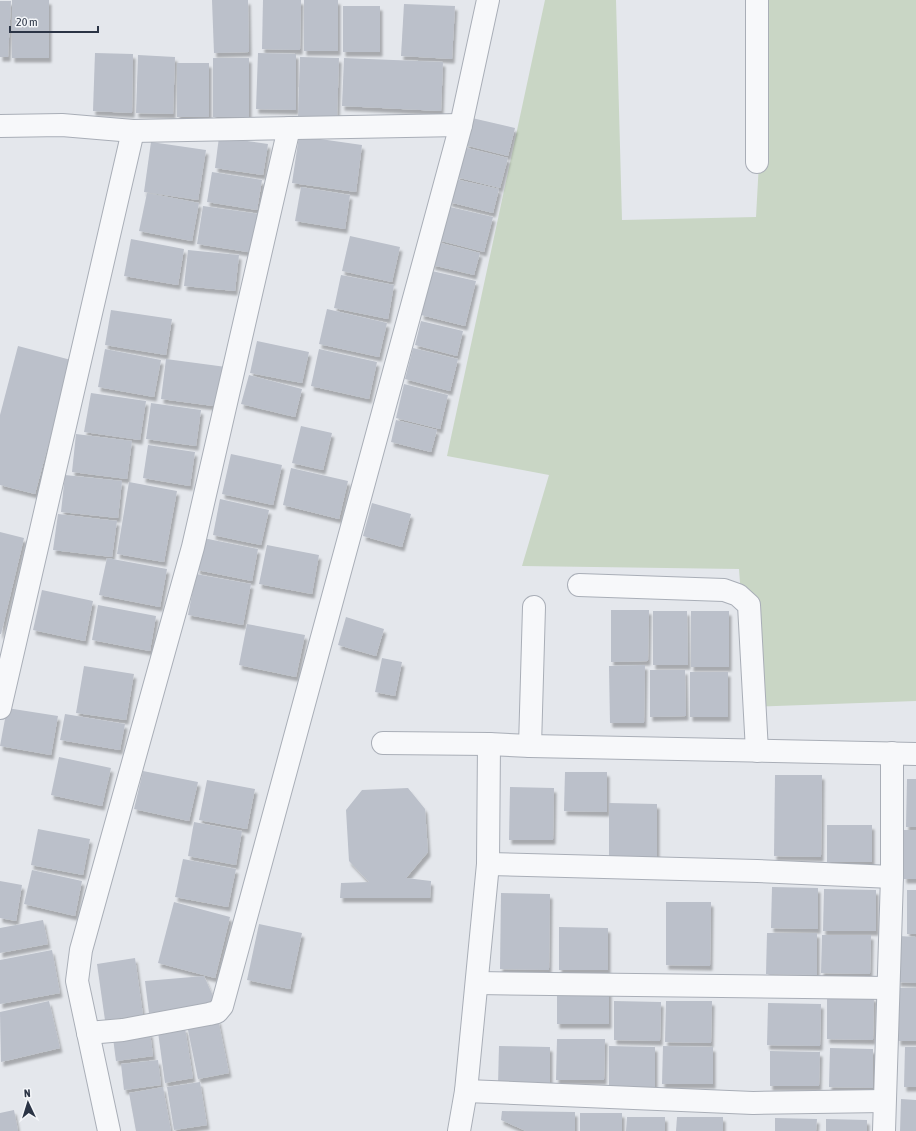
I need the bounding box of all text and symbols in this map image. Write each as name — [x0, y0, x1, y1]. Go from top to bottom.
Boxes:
scale bar — [10, 8, 98, 34]
text: 20 m — [16, 15, 38, 29]
north arrow — [8, 1083, 48, 1123]
text: N — [24, 1087, 31, 1099]

